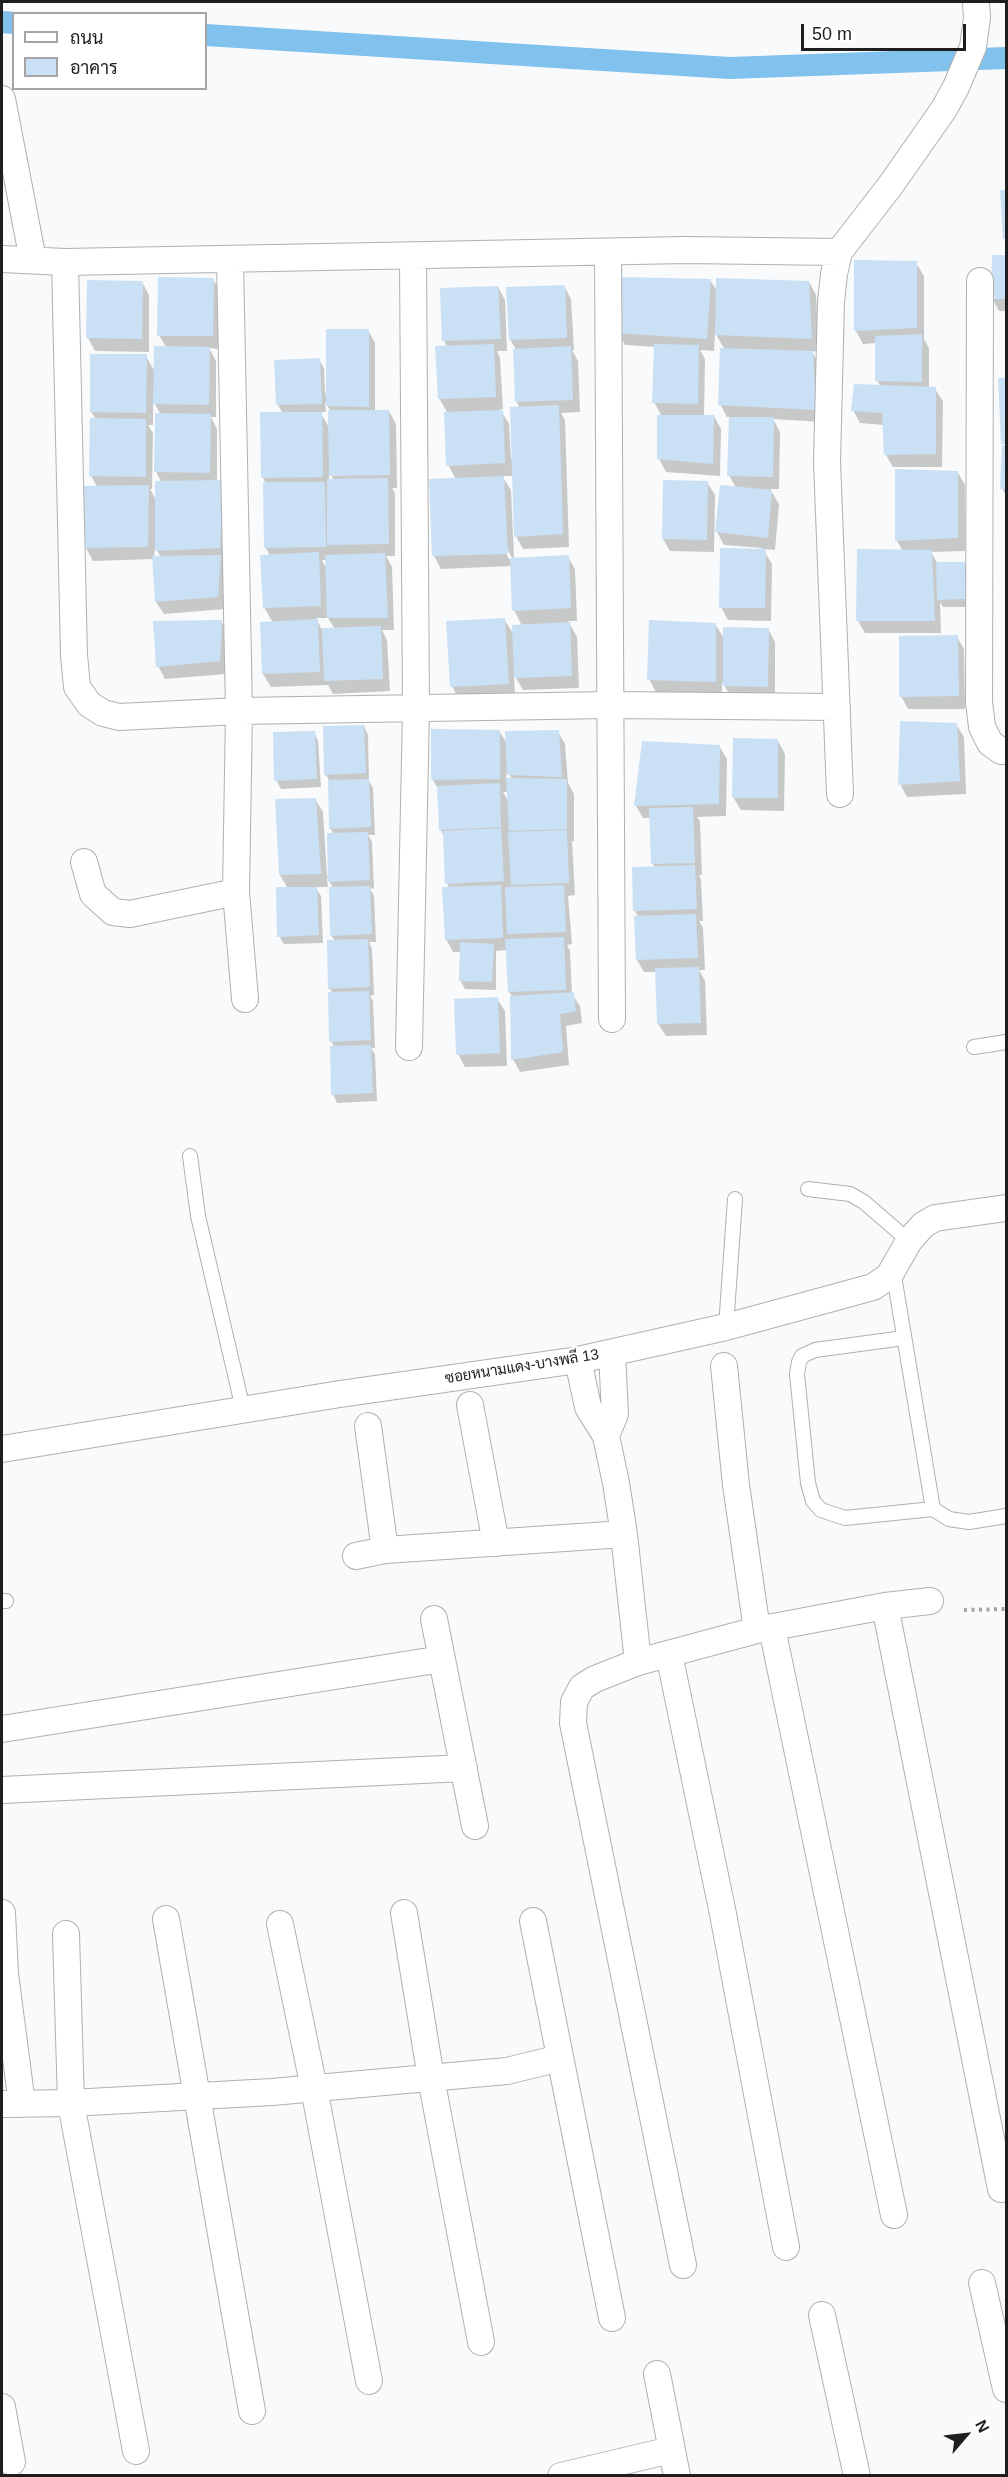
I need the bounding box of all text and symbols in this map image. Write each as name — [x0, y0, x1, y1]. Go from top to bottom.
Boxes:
legend — [12, 12, 207, 90]
scale bar — [804, 12, 969, 50]
text: 50 m — [812, 24, 852, 44]
text: ถนน — [70, 28, 103, 48]
text: อาคาร — [70, 58, 118, 78]
street label: ซอยหนามแดง-บางพลี 13 — [444, 1346, 600, 1388]
north arrow — [936, 2405, 996, 2465]
text: N — [972, 2417, 993, 2435]

